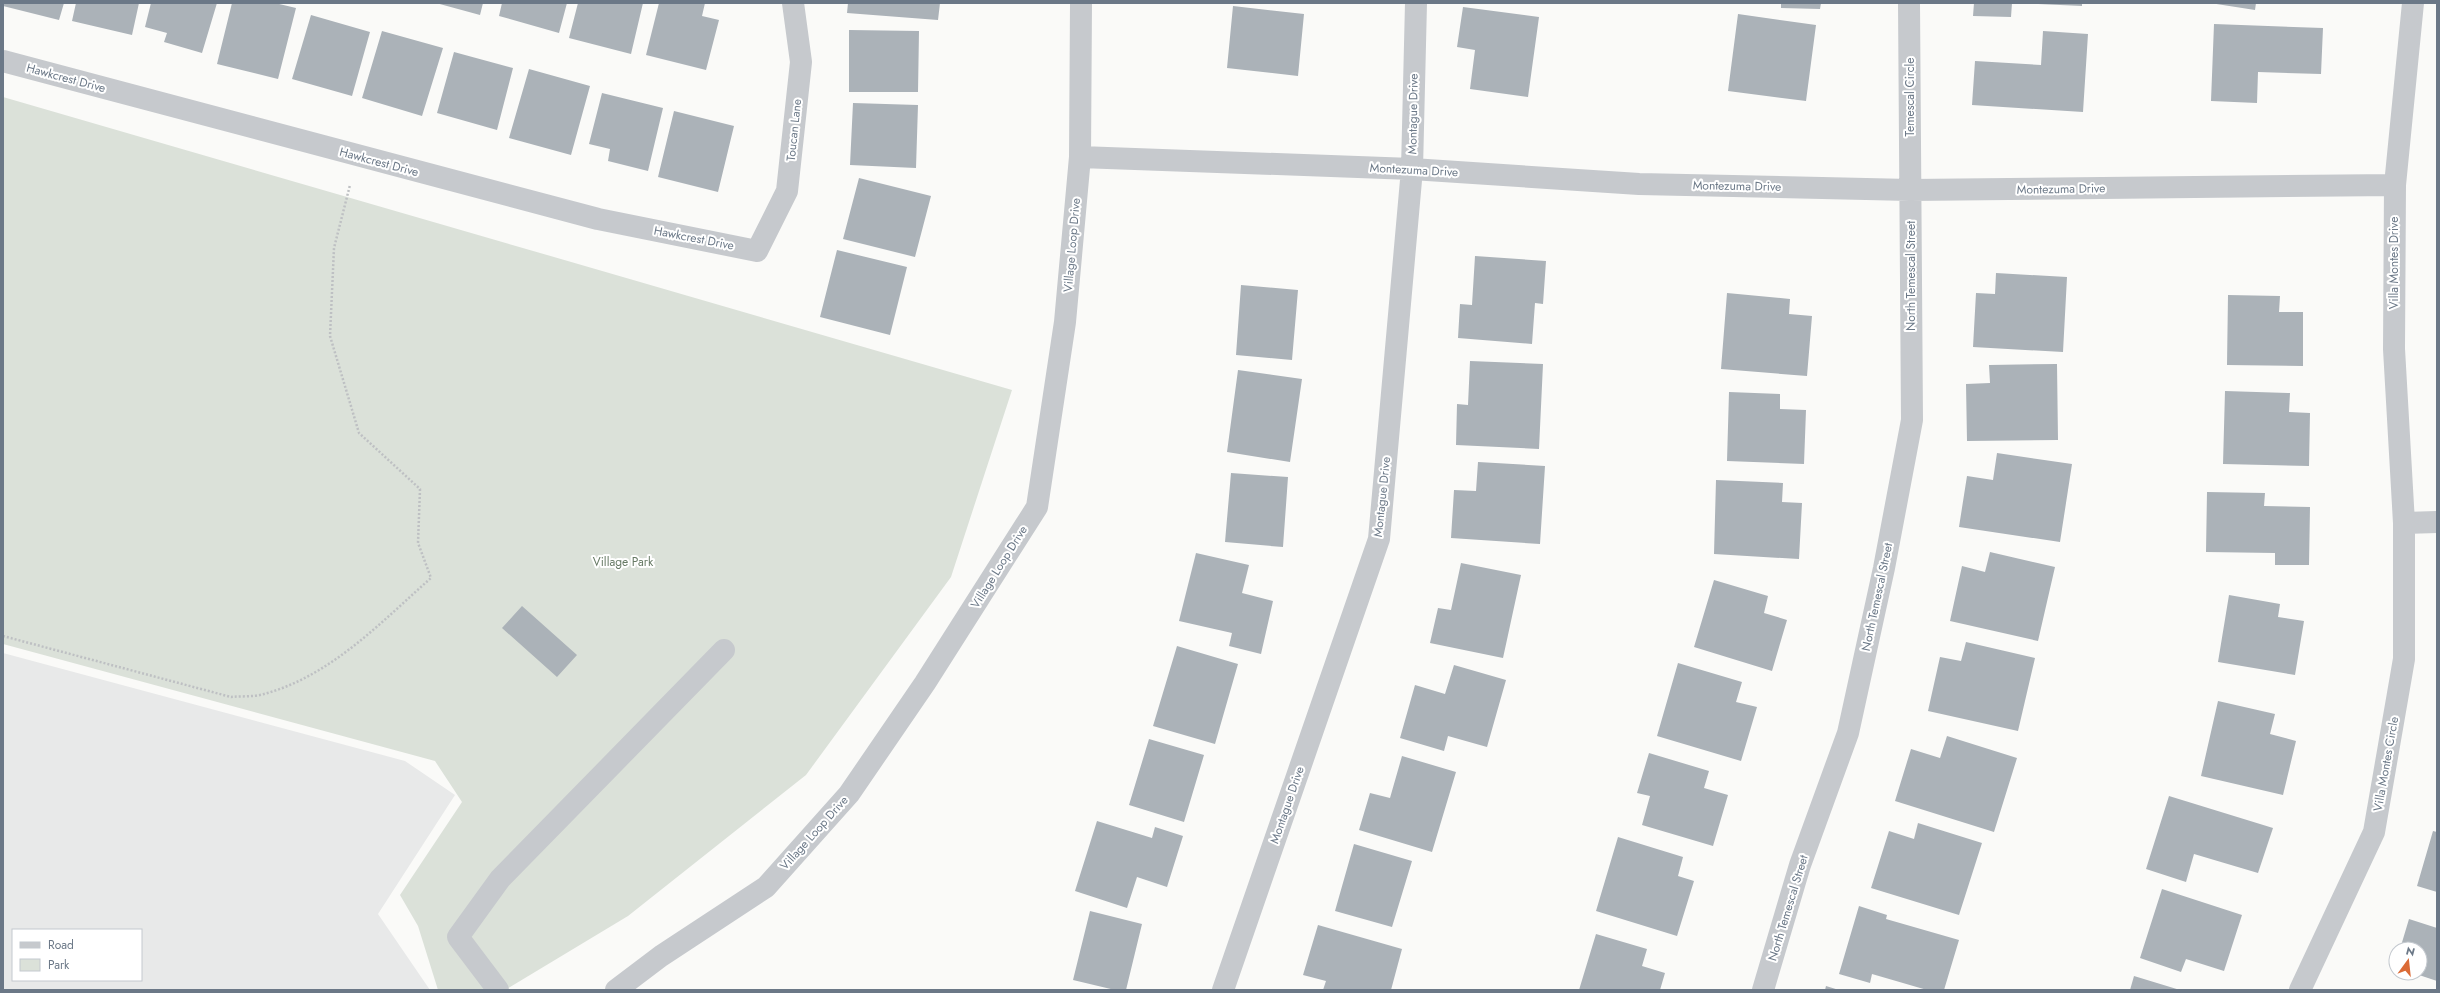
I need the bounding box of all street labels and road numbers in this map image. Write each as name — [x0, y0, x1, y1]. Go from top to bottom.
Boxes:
street label: Temescal Circle — [1901, 58, 1919, 136]
street label: Hawkcrest Drive — [24, 59, 108, 97]
street label: Montague Drive — [1403, 73, 1423, 155]
street label: Toucan Lane — [782, 98, 806, 162]
street label: Hawkcrest Drive — [337, 143, 421, 181]
street label: Montezuma Drive — [1369, 159, 1459, 181]
street label: Montezuma Drive — [1693, 176, 1781, 196]
street label: Montezuma Drive — [2017, 179, 2105, 199]
street label: Village Loop Drive — [1059, 197, 1085, 293]
street label: Villa Montes Drive — [2385, 217, 2403, 309]
street label: Hawkcrest Drive — [652, 221, 736, 255]
street label: North Temescal Street — [1902, 221, 1920, 331]
street label: Montague Drive — [1369, 456, 1395, 538]
street label: Village Loop Drive — [966, 522, 1032, 612]
street label: North Temescal Street — [1857, 541, 1897, 653]
street label: Villa Montes Circle — [2369, 715, 2403, 813]
street label: Montague Drive — [1265, 764, 1309, 846]
street label: Village Loop Drive — [776, 792, 852, 874]
street label: North Temescal Street — [1763, 853, 1813, 963]

